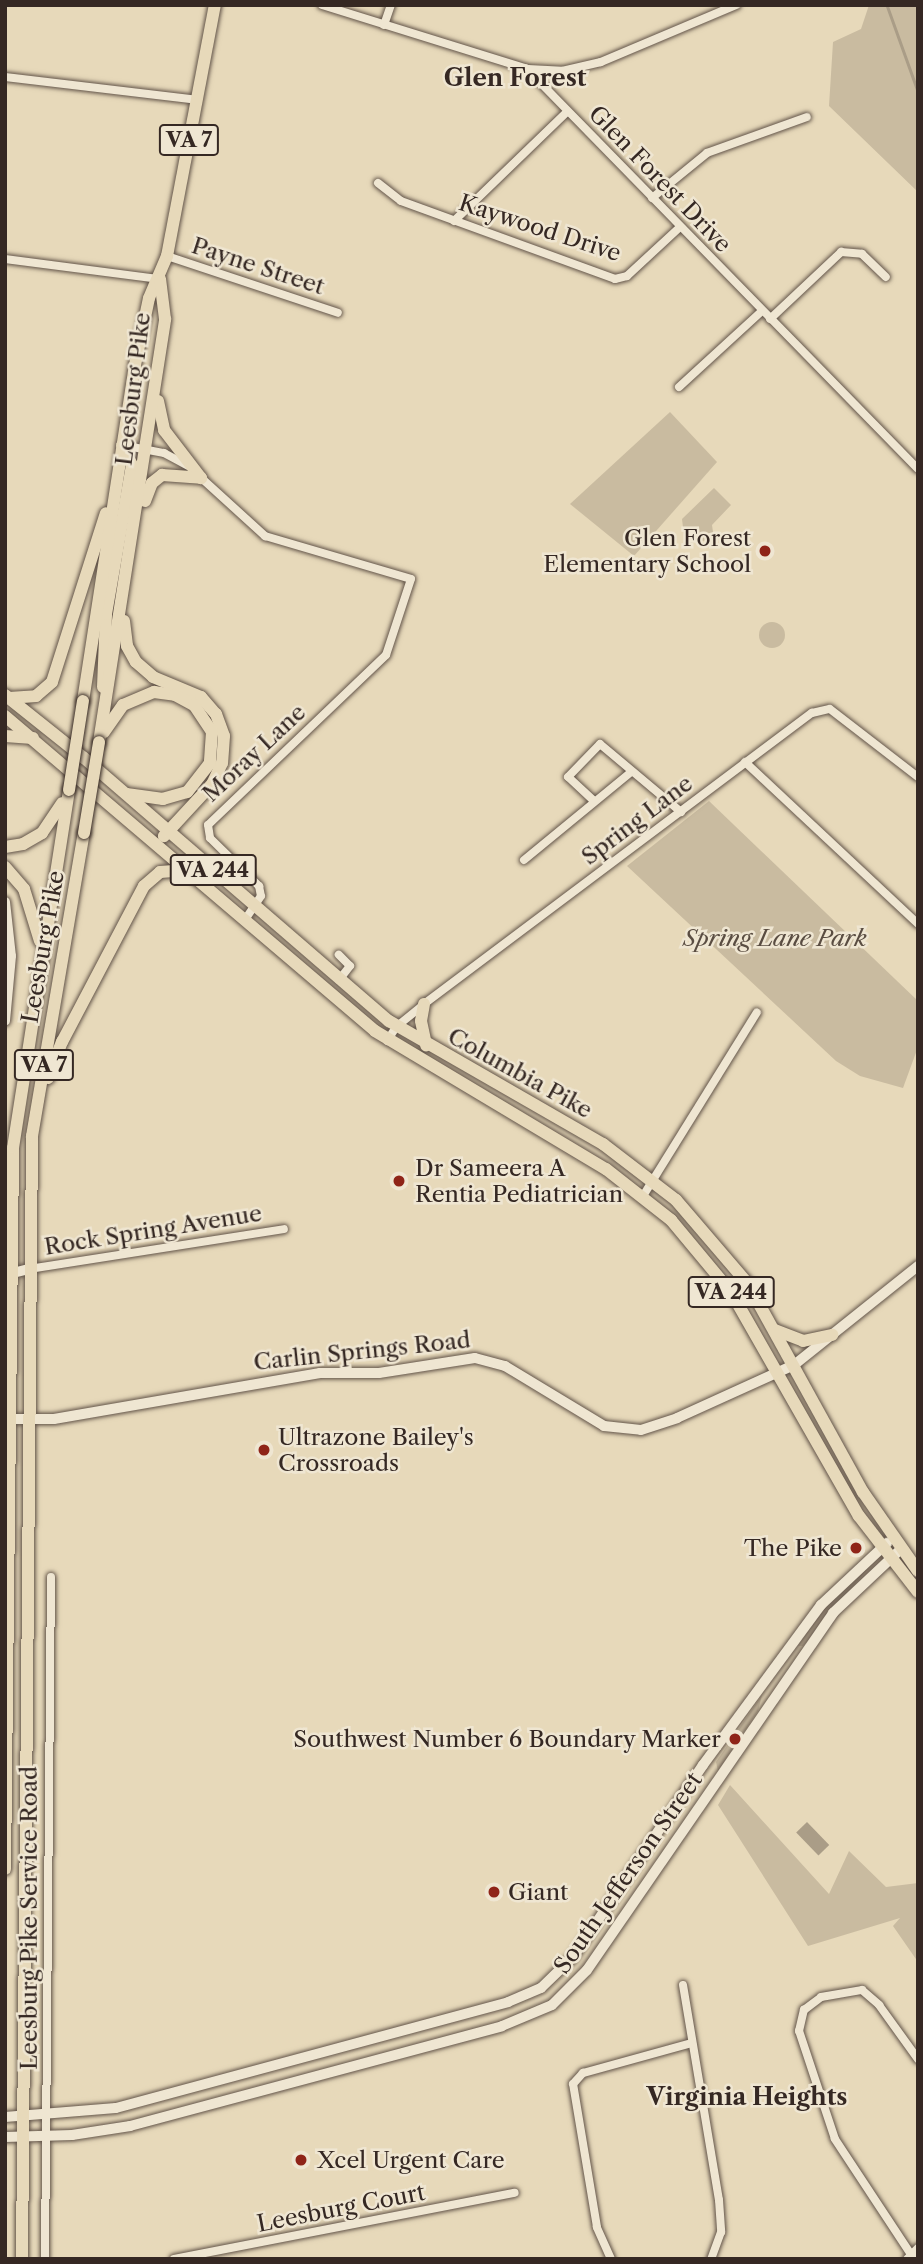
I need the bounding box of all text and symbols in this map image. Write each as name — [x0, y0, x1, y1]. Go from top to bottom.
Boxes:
district label: Glen Forest — [444, 64, 586, 92]
street label: Glen Forest Drive — [583, 100, 737, 258]
road number: VA 7 — [158, 122, 220, 158]
street label: Kaywood Drive — [455, 189, 625, 267]
street label: Payne Street — [188, 232, 328, 300]
street label: Leesburg Pike — [110, 311, 156, 467]
place label: Glen Forest Elementary School — [543, 524, 751, 578]
marker: Glen Forest Elementary School — [757, 543, 773, 559]
street label: Moray Lane — [197, 698, 311, 808]
street label: Spring Lane — [576, 769, 698, 871]
road number: VA 244 — [169, 852, 257, 888]
street label: Leesburg Pike — [16, 869, 70, 1025]
park label: Spring Lane Park — [683, 924, 867, 952]
street label: Columbia Pike — [443, 1022, 597, 1124]
road number: VA 7 — [12, 1048, 76, 1082]
place label: Dr Sameera A Rentia Pediatrician — [415, 1154, 623, 1208]
marker: Dr Sameera A Rentia Pediatrician — [389, 1171, 409, 1191]
street label: Rock Spring Avenue — [42, 1199, 264, 1261]
road number: VA 244 — [687, 1274, 775, 1310]
street label: Carlin Springs Road — [252, 1326, 472, 1376]
place label: Ultrazone Bailey's Crossroads — [278, 1423, 474, 1477]
marker: Ultrazone Bailey's Crossroads — [256, 1442, 272, 1458]
place label: The Pike — [744, 1534, 842, 1562]
marker: The Pike — [848, 1540, 864, 1556]
place label: Southwest Number 6 Boundary Marker — [292, 1725, 721, 1753]
marker: Southwest Number 6 Boundary Marker — [727, 1731, 743, 1747]
street label: Leesburg Pike Service Road — [15, 1766, 43, 2070]
street label: South Jefferson Street — [548, 1767, 708, 1979]
place label: Giant — [508, 1878, 568, 1906]
marker: Giant — [486, 1884, 502, 1900]
district label: Virginia Heights — [646, 2083, 848, 2111]
place label: Xcel Urgent Care — [317, 2146, 505, 2174]
marker: Xcel Urgent Care — [291, 2150, 311, 2170]
street label: Leesburg Court — [255, 2178, 427, 2238]

